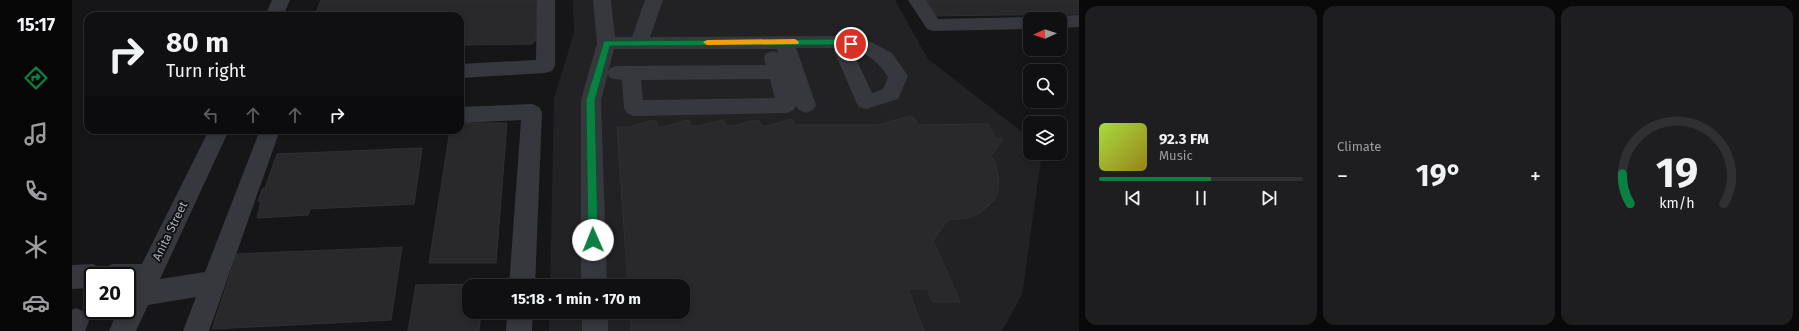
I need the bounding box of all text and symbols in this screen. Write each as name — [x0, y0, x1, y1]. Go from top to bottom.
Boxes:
north arrow — [1023, 12, 1067, 56]
map controls — [1023, 12, 1067, 160]
text: 15:17 — [17, 14, 55, 36]
text: 80 m — [166, 26, 229, 59]
pin — [834, 27, 868, 61]
icon: right — [100, 28, 152, 80]
icon: arrive — [840, 33, 862, 55]
text: Turn right — [166, 60, 246, 82]
icon: directions — [22, 64, 50, 92]
button: search — [1023, 64, 1067, 108]
icon: left — [200, 104, 222, 126]
icon: ahead — [242, 104, 264, 126]
icon: ahead — [284, 104, 306, 126]
icon: right — [326, 104, 348, 126]
button: layers — [1023, 116, 1067, 160]
icon: music — [22, 120, 50, 148]
text: 92.3 FM — [1159, 130, 1209, 148]
text: Climate — [1337, 139, 1381, 154]
text: 19 — [1656, 147, 1698, 197]
text: Music — [1159, 148, 1193, 163]
text: 19° — [1416, 158, 1462, 194]
text: − — [1337, 163, 1348, 190]
text: + — [1530, 163, 1541, 190]
icon: phone — [22, 177, 50, 205]
icon: previous — [1122, 187, 1144, 209]
icon: pause — [1190, 187, 1212, 209]
icon: next — [1258, 187, 1280, 209]
text: km/h — [1659, 194, 1695, 211]
street label: Anita Street — [150, 199, 191, 263]
position arrow — [572, 219, 614, 261]
icon: climate — [22, 233, 50, 261]
speed limit sign: 20 — [84, 267, 136, 319]
icon: car — [22, 289, 50, 317]
text: 15:18 · 1 min · 170 m — [511, 290, 641, 308]

